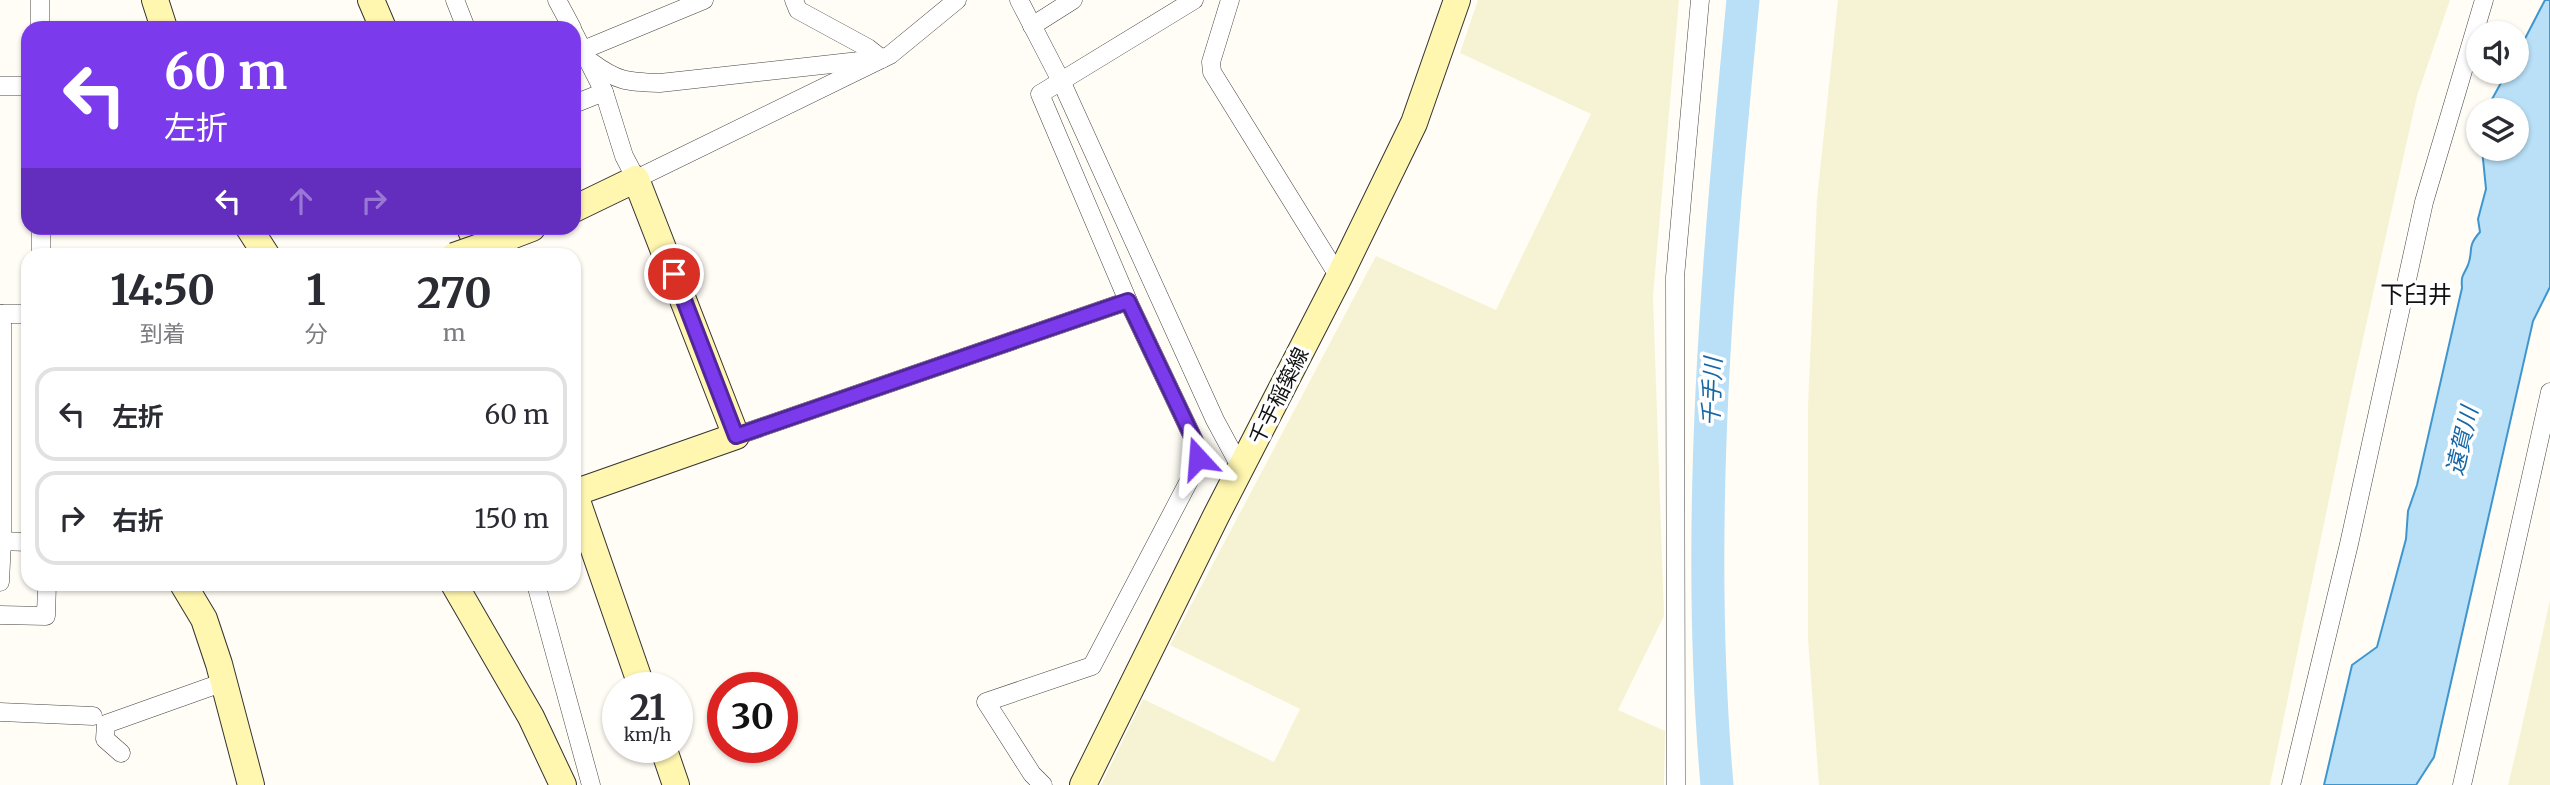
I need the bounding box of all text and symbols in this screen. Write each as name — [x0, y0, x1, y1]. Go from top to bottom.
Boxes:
map controls — [2466, 21, 2529, 161]
button: sound — [2466, 21, 2529, 84]
text: 60 m — [164, 41, 287, 102]
icon: left — [49, 49, 140, 140]
button: layers — [2466, 98, 2529, 161]
text: 左折 — [164, 108, 228, 148]
icon: left — [209, 182, 247, 220]
icon: ahead — [282, 182, 320, 220]
icon: right — [355, 182, 393, 220]
pin — [644, 244, 704, 304]
icon: arrive — [655, 255, 693, 293]
text: 14:50 — [110, 264, 215, 316]
text: 1 — [306, 264, 326, 316]
text: 270 — [417, 267, 492, 319]
district label: 下臼井 — [2380, 279, 2452, 310]
text: m — [443, 318, 466, 347]
text: 到着 — [140, 319, 186, 348]
text: 分 — [304, 319, 327, 348]
street label: 千手稲築線 — [1243, 343, 1314, 449]
water label: 千手川 — [1696, 354, 1727, 427]
icon: left — [53, 395, 91, 433]
text: 60 m — [485, 398, 549, 431]
text: 左折 — [112, 400, 164, 433]
water label: 遠賀川 — [2440, 401, 2484, 478]
position arrow — [1161, 421, 1235, 495]
icon: right — [53, 499, 91, 537]
text: 150 m — [475, 502, 549, 535]
text: 右折 — [112, 504, 164, 537]
speed limit sign: 30 — [707, 672, 798, 763]
text: 21 — [630, 686, 665, 730]
text: km/h — [624, 723, 671, 746]

